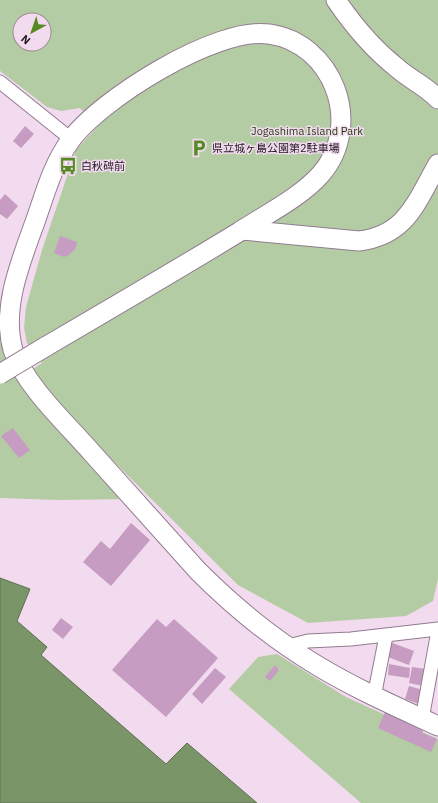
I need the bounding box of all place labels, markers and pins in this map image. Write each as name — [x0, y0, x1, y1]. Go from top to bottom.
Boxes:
parking icon: 県立城ヶ島公園第2駐車場 — [189, 138, 209, 158]
place label: 県立城ヶ島公園第2駐車場 — [212, 141, 340, 155]
bus stop icon: 白秋碑前 — [58, 156, 78, 176]
place label: 白秋碑前 — [81, 159, 125, 173]

